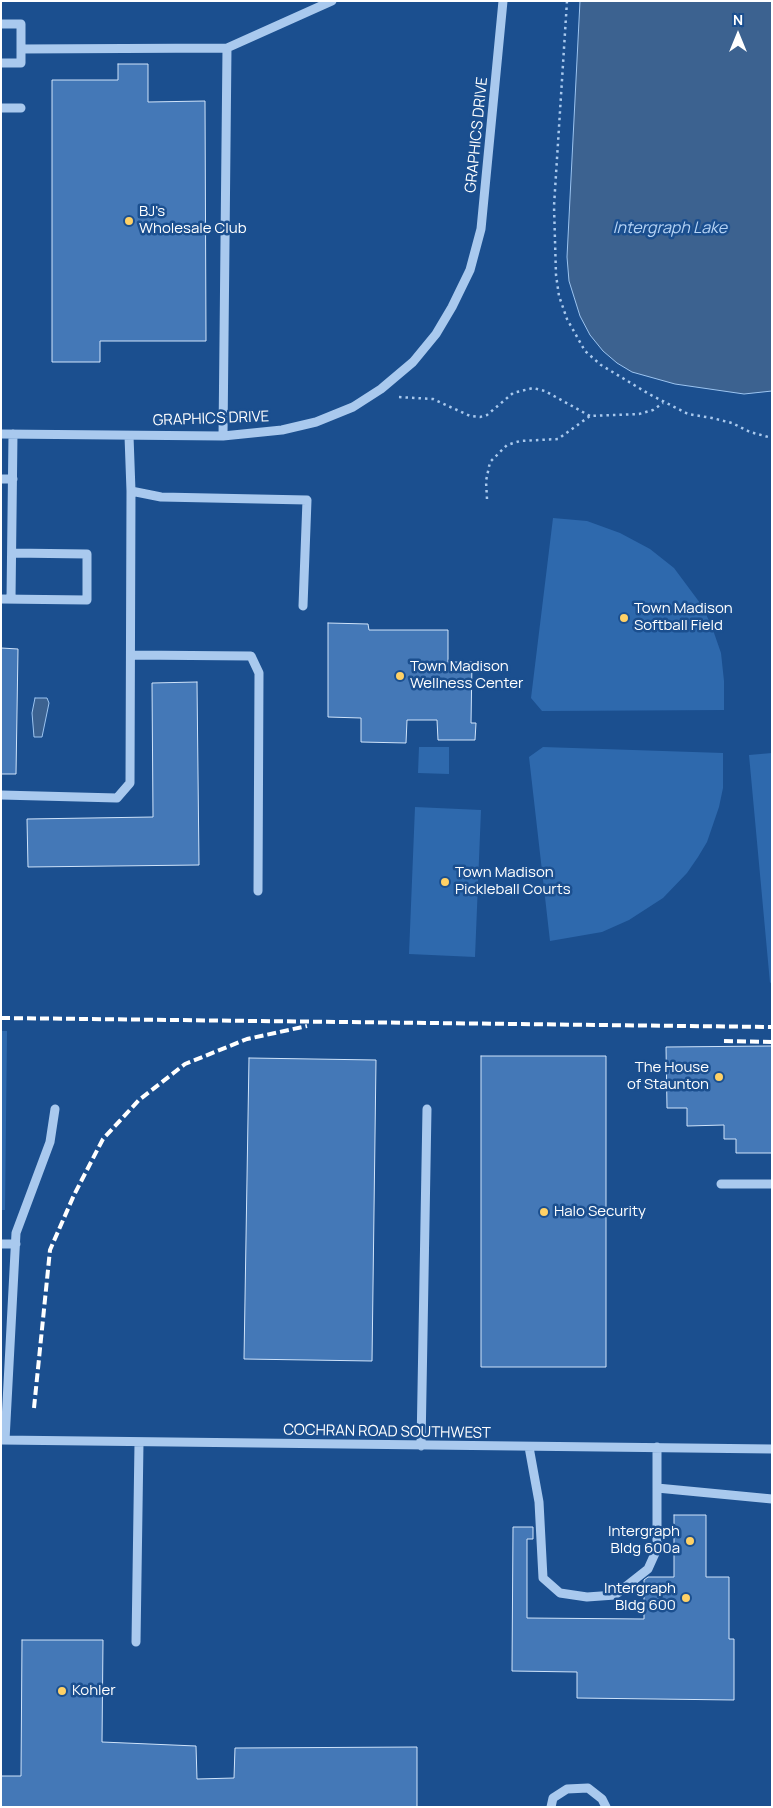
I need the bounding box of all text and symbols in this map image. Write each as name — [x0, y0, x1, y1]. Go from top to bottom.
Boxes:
north arrow — [713, 10, 763, 60]
text: N — [733, 10, 743, 29]
street label: GRAPHICS DRIVE — [462, 76, 492, 194]
place label: BJ's Wholesale Club — [139, 203, 247, 238]
marker: BJ's Wholesale Club — [123, 215, 135, 227]
water label: Intergraph Lake — [613, 219, 727, 239]
street label: GRAPHICS DRIVE — [153, 408, 269, 430]
place label: Town Madison Softball Field — [634, 600, 733, 635]
marker: Town Madison Softball Field — [618, 612, 630, 624]
place label: Town Madison Wellness Center — [410, 658, 523, 693]
marker: Town Madison Wellness Center — [394, 670, 406, 682]
place label: Town Madison Pickleball Courts — [455, 864, 571, 899]
marker: Town Madison Pickleball Courts — [439, 876, 451, 888]
place label: The House of Staunton — [627, 1059, 709, 1094]
marker: The House of Staunton — [713, 1071, 725, 1083]
place label: Halo Security — [554, 1203, 646, 1221]
marker: Halo Security — [538, 1206, 550, 1218]
street label: COCHRAN ROAD SOUTHWEST — [283, 1421, 491, 1443]
place label: Intergraph Bldg 600a — [608, 1523, 680, 1558]
marker: Intergraph Bldg 600a — [684, 1535, 696, 1547]
place label: Intergraph Bldg 600 — [604, 1580, 676, 1615]
marker: Intergraph Bldg 600 — [680, 1592, 692, 1604]
place label: Kohler — [72, 1682, 116, 1700]
marker: Kohler — [56, 1685, 68, 1697]

